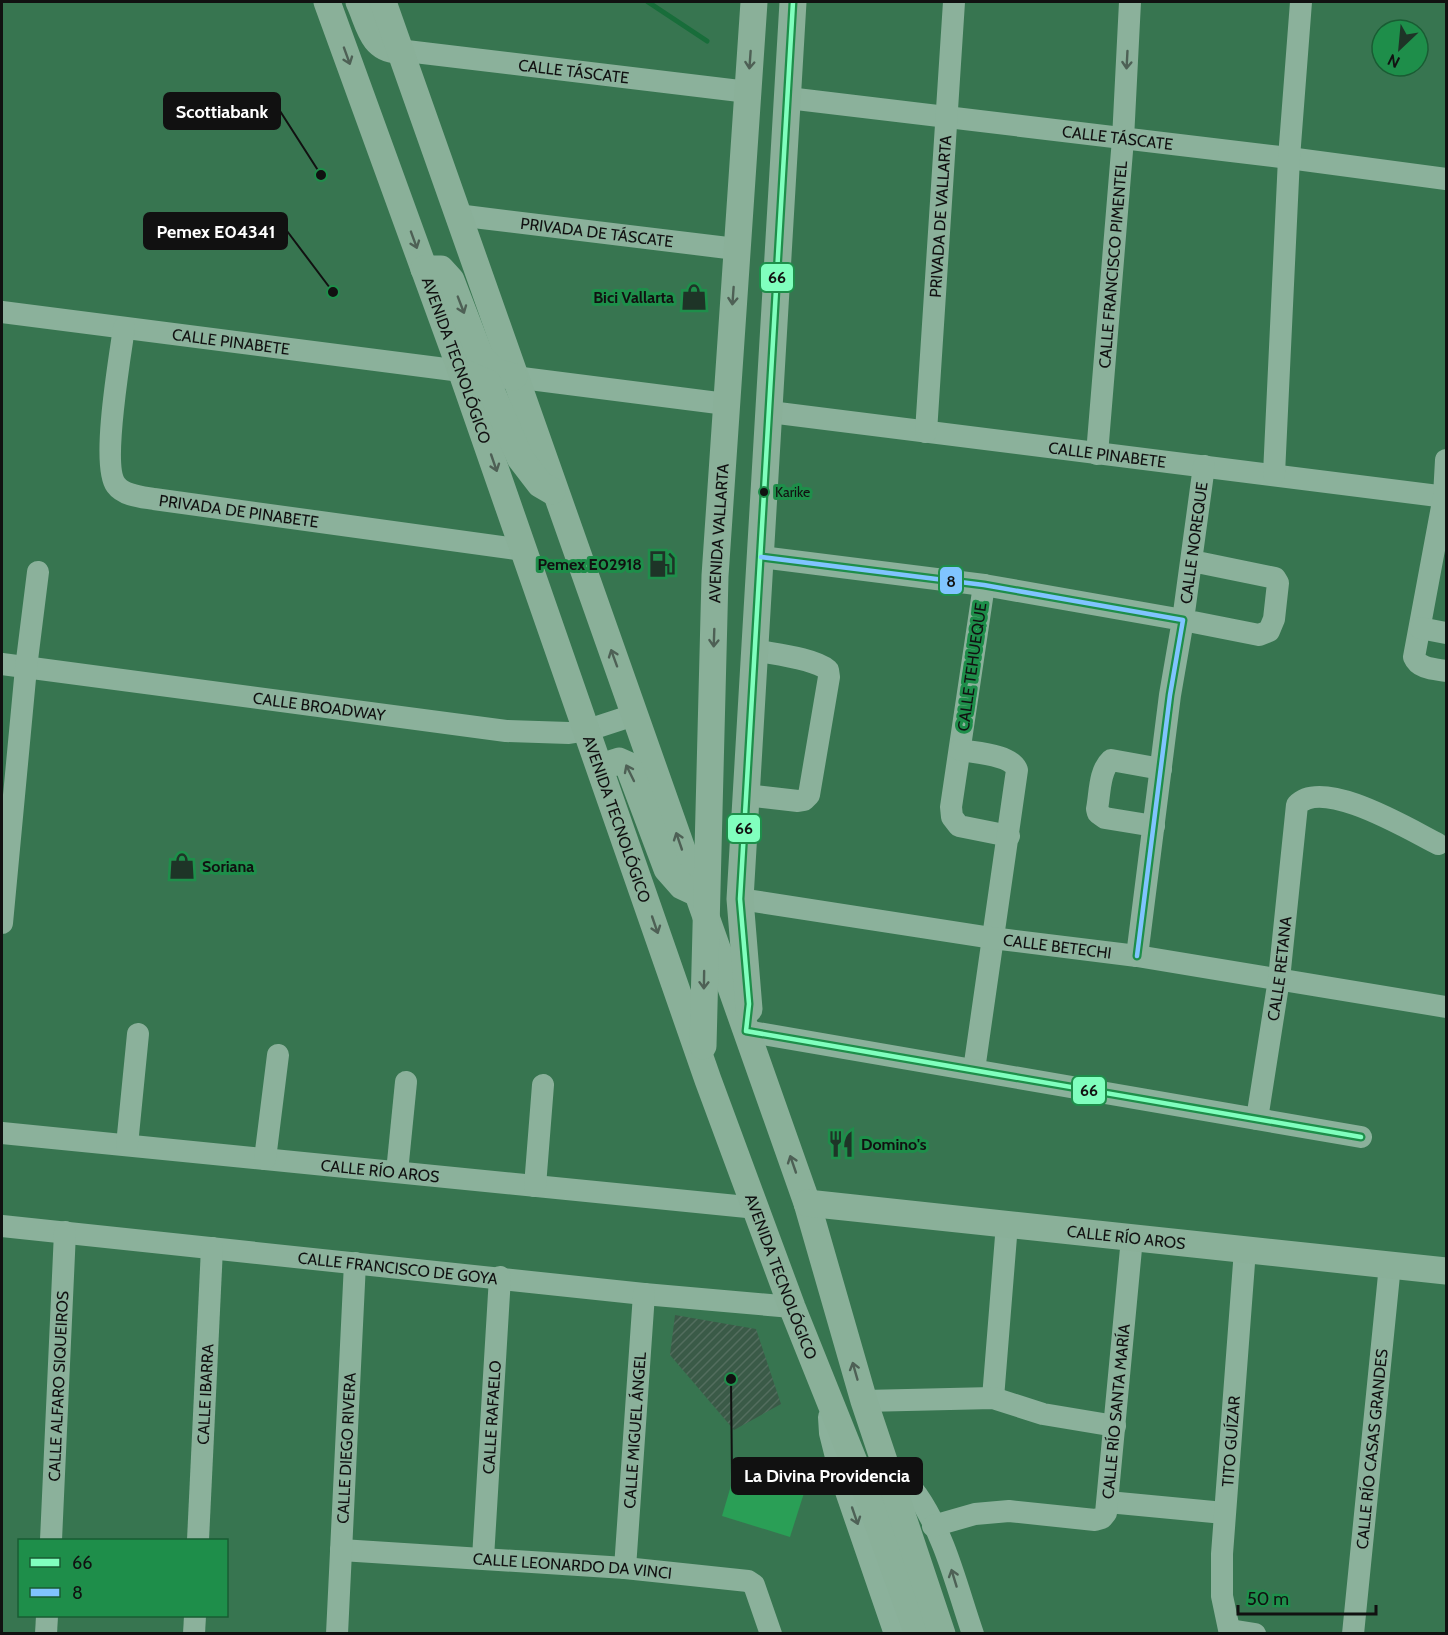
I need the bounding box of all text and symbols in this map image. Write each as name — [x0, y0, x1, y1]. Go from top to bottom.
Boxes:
north arrow — [1370, 18, 1430, 78]
one-way arrow — [343, 47, 354, 65]
one-way arrow — [744, 49, 755, 69]
one-way arrow — [1121, 49, 1132, 69]
text: N — [1384, 50, 1403, 72]
street label: CALLE TÁSCATE — [517, 55, 630, 87]
callout: Scottiabank — [164, 93, 280, 129]
text: Scottiabank — [176, 101, 268, 123]
street label: CALLE TÁSCATE — [1061, 121, 1174, 154]
street label: PRIVADA DE VALLARTA — [925, 135, 955, 298]
street label: CALLE FRANCISCO PIMENTEL — [1095, 160, 1131, 369]
callout: Pemex E04341 — [144, 213, 287, 249]
street label: PRIVADA DE TÁSCATE — [519, 213, 675, 251]
text: Pemex E04341 — [157, 221, 276, 243]
one-way arrow — [409, 230, 420, 249]
line badge: 66 — [760, 263, 794, 292]
text: 66 — [768, 268, 786, 287]
street label: AVENIDA TECNOLÓGICO — [418, 274, 495, 446]
shop icon: Bici Vallarta — [679, 282, 709, 312]
one-way arrow — [728, 286, 739, 306]
place label: Bici Vallarta — [593, 288, 674, 307]
one-way arrow — [456, 295, 467, 314]
street label: CALLE PINABETE — [171, 324, 291, 358]
street label: CALLE PINABETE — [1047, 438, 1167, 471]
one-way arrow — [489, 453, 500, 472]
street label: AVENIDA VALLARTA — [705, 463, 732, 603]
street label: CALLE NOREQUE — [1176, 480, 1211, 605]
place label: Karike — [775, 483, 810, 501]
marker: Karike — [758, 486, 770, 498]
street label: PRIVADA DE PINABETE — [158, 490, 320, 531]
fuel station icon: Pemex E02918 — [647, 549, 677, 579]
place label: Pemex E02918 — [537, 555, 642, 574]
line badge: 8 — [939, 566, 963, 595]
text: 8 — [946, 572, 956, 591]
street label: CALLE TEHUEQUE — [954, 601, 990, 733]
one-way arrow — [708, 627, 719, 647]
one-way arrow — [607, 649, 618, 668]
street label: CALLE BROADWAY — [252, 688, 388, 725]
street label: AVENIDA TECNOLÓGICO — [579, 733, 655, 905]
one-way arrow — [624, 764, 635, 782]
line badge: 66 — [727, 814, 761, 843]
text: 66 — [735, 819, 753, 838]
one-way arrow — [672, 833, 683, 851]
shop icon: Soriana — [167, 851, 197, 881]
place label: Soriana — [202, 857, 254, 876]
one-way arrow — [650, 915, 661, 934]
street label: CALLE RETANA — [1263, 915, 1295, 1022]
street label: CALLE BETECHI — [1002, 930, 1113, 962]
one-way arrow — [699, 969, 710, 989]
line badge: 66 — [1072, 1076, 1106, 1105]
text: 66 — [1080, 1081, 1098, 1100]
restaurant icon: Domino's — [826, 1129, 856, 1159]
place label: Domino's — [861, 1135, 927, 1154]
street label: CALLE RÍO AROS — [320, 1155, 440, 1186]
one-way arrow — [787, 1155, 798, 1174]
street label: AVENIDA TECNOLÓGICO — [741, 1191, 821, 1362]
street label: CALLE RÍO AROS — [1066, 1221, 1186, 1253]
street label: CALLE FRANCISCO DE GOYA — [297, 1248, 499, 1288]
street label: CALLE ALFARO SIQUEIROS — [44, 1290, 72, 1482]
street label: CALLE RÍO SANTA MARÍA — [1098, 1323, 1133, 1500]
street label: CALLE IBARRA — [193, 1343, 217, 1445]
street label: CALLE RÍO CASAS GRANDES — [1352, 1348, 1391, 1550]
street label: CALLE MIGUEL ÁNGEL — [620, 1351, 649, 1509]
street label: CALLE RAFAELO — [479, 1360, 504, 1475]
one-way arrow — [849, 1362, 860, 1381]
street label: CALLE DIEGO RIVERA — [333, 1372, 359, 1524]
street label: TITO GUÍZAR — [1218, 1394, 1243, 1487]
callout: La Divina Providencia — [732, 1458, 922, 1494]
text: La Divina Providencia — [744, 1465, 910, 1487]
one-way arrow — [850, 1506, 861, 1525]
legend — [18, 1539, 228, 1617]
street label: CALLE LEONARDO DA VINCI — [472, 1549, 673, 1582]
text: 66 — [72, 1552, 92, 1574]
one-way arrow — [948, 1569, 959, 1588]
scale bar — [1238, 1578, 1376, 1616]
text: 8 — [72, 1582, 83, 1604]
text: 50 m — [1247, 1588, 1289, 1610]

